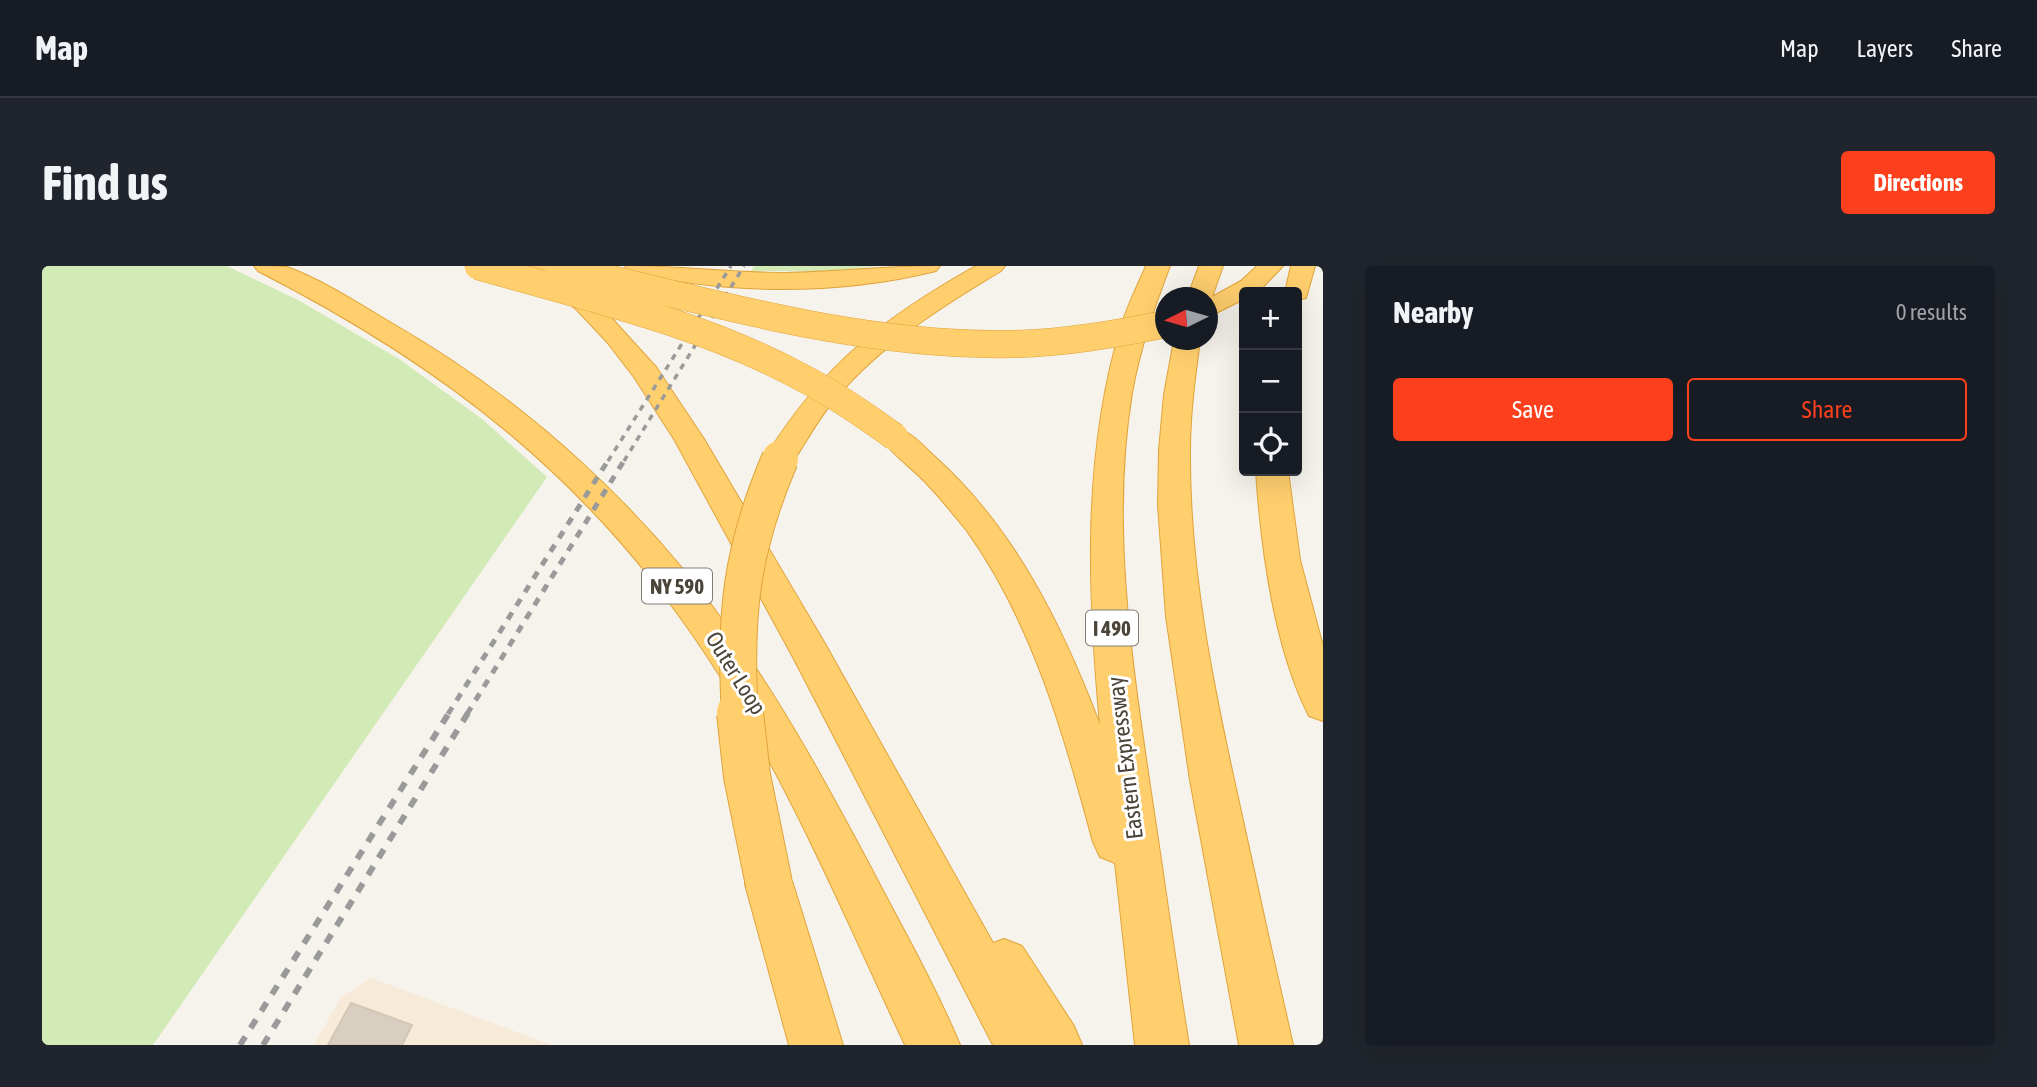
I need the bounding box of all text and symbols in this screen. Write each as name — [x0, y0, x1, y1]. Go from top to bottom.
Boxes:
text: Map — [35, 29, 88, 67]
text: Map — [1780, 35, 1819, 62]
text: Layers — [1857, 35, 1913, 62]
text: Share — [1951, 35, 2002, 62]
button: Directions — [1841, 151, 1995, 214]
text: Find us — [42, 154, 168, 210]
north arrow — [1155, 287, 1218, 350]
map controls — [1239, 287, 1302, 476]
button: + — [1239, 287, 1302, 350]
text: Nearby — [1393, 295, 1473, 329]
text: 0 results — [1896, 299, 1967, 325]
button: − — [1239, 350, 1302, 413]
button: Save — [1393, 378, 1673, 441]
button: Share — [1687, 378, 1967, 441]
button: locate — [1239, 413, 1302, 476]
road number: NY 590 — [642, 568, 712, 604]
road number: I 490 — [1086, 610, 1138, 646]
street label: Outer Loop — [700, 627, 772, 719]
street label: Eastern Expressway — [1102, 675, 1148, 841]

